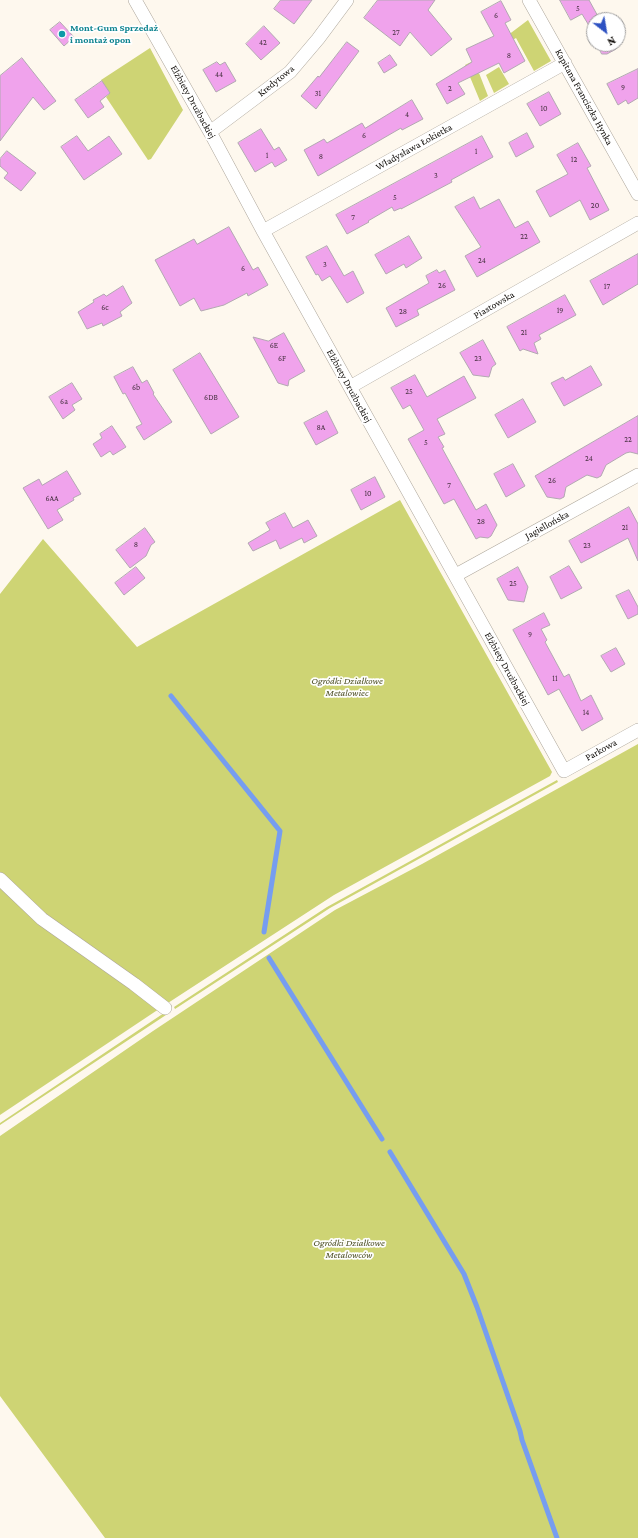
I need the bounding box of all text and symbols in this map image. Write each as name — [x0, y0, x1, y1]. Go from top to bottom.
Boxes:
house number: 5 — [576, 4, 580, 14]
house number: 6 — [494, 11, 498, 21]
north arrow — [586, 12, 626, 52]
place label: Mont-Gum Sprzedaż i montaż opon — [70, 22, 158, 46]
house number: 27 — [392, 28, 400, 38]
marker: Mont-Gum Sprzedaż i montaż opon — [57, 29, 67, 39]
text: N — [605, 34, 618, 49]
house number: 42 — [259, 38, 267, 48]
street label: Kapitana Franciszka Hynka — [553, 47, 615, 147]
house number: 8 — [507, 51, 511, 61]
street label: Elżbiety Drużbackiej — [168, 63, 218, 141]
street label: Kredytowa — [255, 63, 297, 99]
house number: 44 — [215, 70, 223, 80]
house number: 9 — [621, 83, 625, 93]
house number: 2 — [448, 84, 452, 94]
house number: 31 — [315, 89, 321, 99]
house number: 10 — [540, 104, 548, 114]
house number: 4 — [405, 110, 409, 120]
street label: Władysława Łokietka — [374, 121, 454, 173]
house number: 6 — [362, 131, 366, 141]
house number: 1 — [475, 147, 477, 157]
house number: 1 — [266, 151, 268, 161]
house number: 8 — [319, 152, 323, 162]
house number: 12 — [571, 155, 577, 165]
house number: 3 — [434, 171, 438, 181]
house number: 5 — [393, 193, 397, 203]
house number: 20 — [591, 201, 599, 211]
house number: 7 — [351, 213, 355, 223]
house number: 22 — [520, 232, 528, 242]
house number: 24 — [478, 256, 486, 266]
house number: 3 — [323, 260, 327, 270]
house number: 6 — [241, 264, 245, 274]
house number: 26 — [438, 281, 446, 291]
house number: 17 — [604, 282, 610, 292]
street label: Piastowska — [472, 289, 516, 321]
house number: 6c — [101, 303, 109, 313]
house number: 19 — [557, 306, 563, 316]
house number: 28 — [399, 307, 407, 317]
house number: 21 — [521, 328, 527, 338]
house number: 6E — [270, 341, 278, 351]
street label: Elżbiety Drużbackiej — [324, 347, 374, 425]
house number: 6F — [278, 354, 286, 364]
house number: 23 — [474, 354, 482, 364]
house number: 6b — [132, 383, 140, 393]
house number: 25 — [405, 387, 413, 397]
house number: 6DB — [204, 393, 218, 403]
house number: 6a — [60, 397, 68, 407]
house number: 8A — [317, 423, 325, 433]
house number: 22 — [624, 435, 632, 445]
house number: 5 — [424, 438, 428, 448]
house number: 24 — [585, 454, 593, 464]
house number: 26 — [548, 476, 556, 486]
house number: 7 — [447, 481, 451, 491]
house number: 10 — [364, 489, 372, 499]
house number: 6AA — [45, 494, 59, 504]
street label: Jagiellońska — [523, 508, 571, 542]
house number: 28 — [477, 517, 485, 527]
house number: 21 — [622, 523, 628, 533]
house number: 8 — [134, 540, 138, 550]
house number: 23 — [583, 541, 591, 551]
house number: 25 — [509, 579, 517, 589]
street label: Elżbiety Drużbackiej — [482, 630, 532, 708]
house number: 9 — [528, 630, 532, 640]
house number: 11 — [552, 674, 558, 684]
park label: Ogródki Działkowe Metalowiec — [311, 675, 383, 698]
house number: 14 — [583, 708, 589, 718]
street label: Parkowa — [583, 736, 619, 764]
park label: Ogródki Działkowe Metalowców — [313, 1237, 385, 1260]

